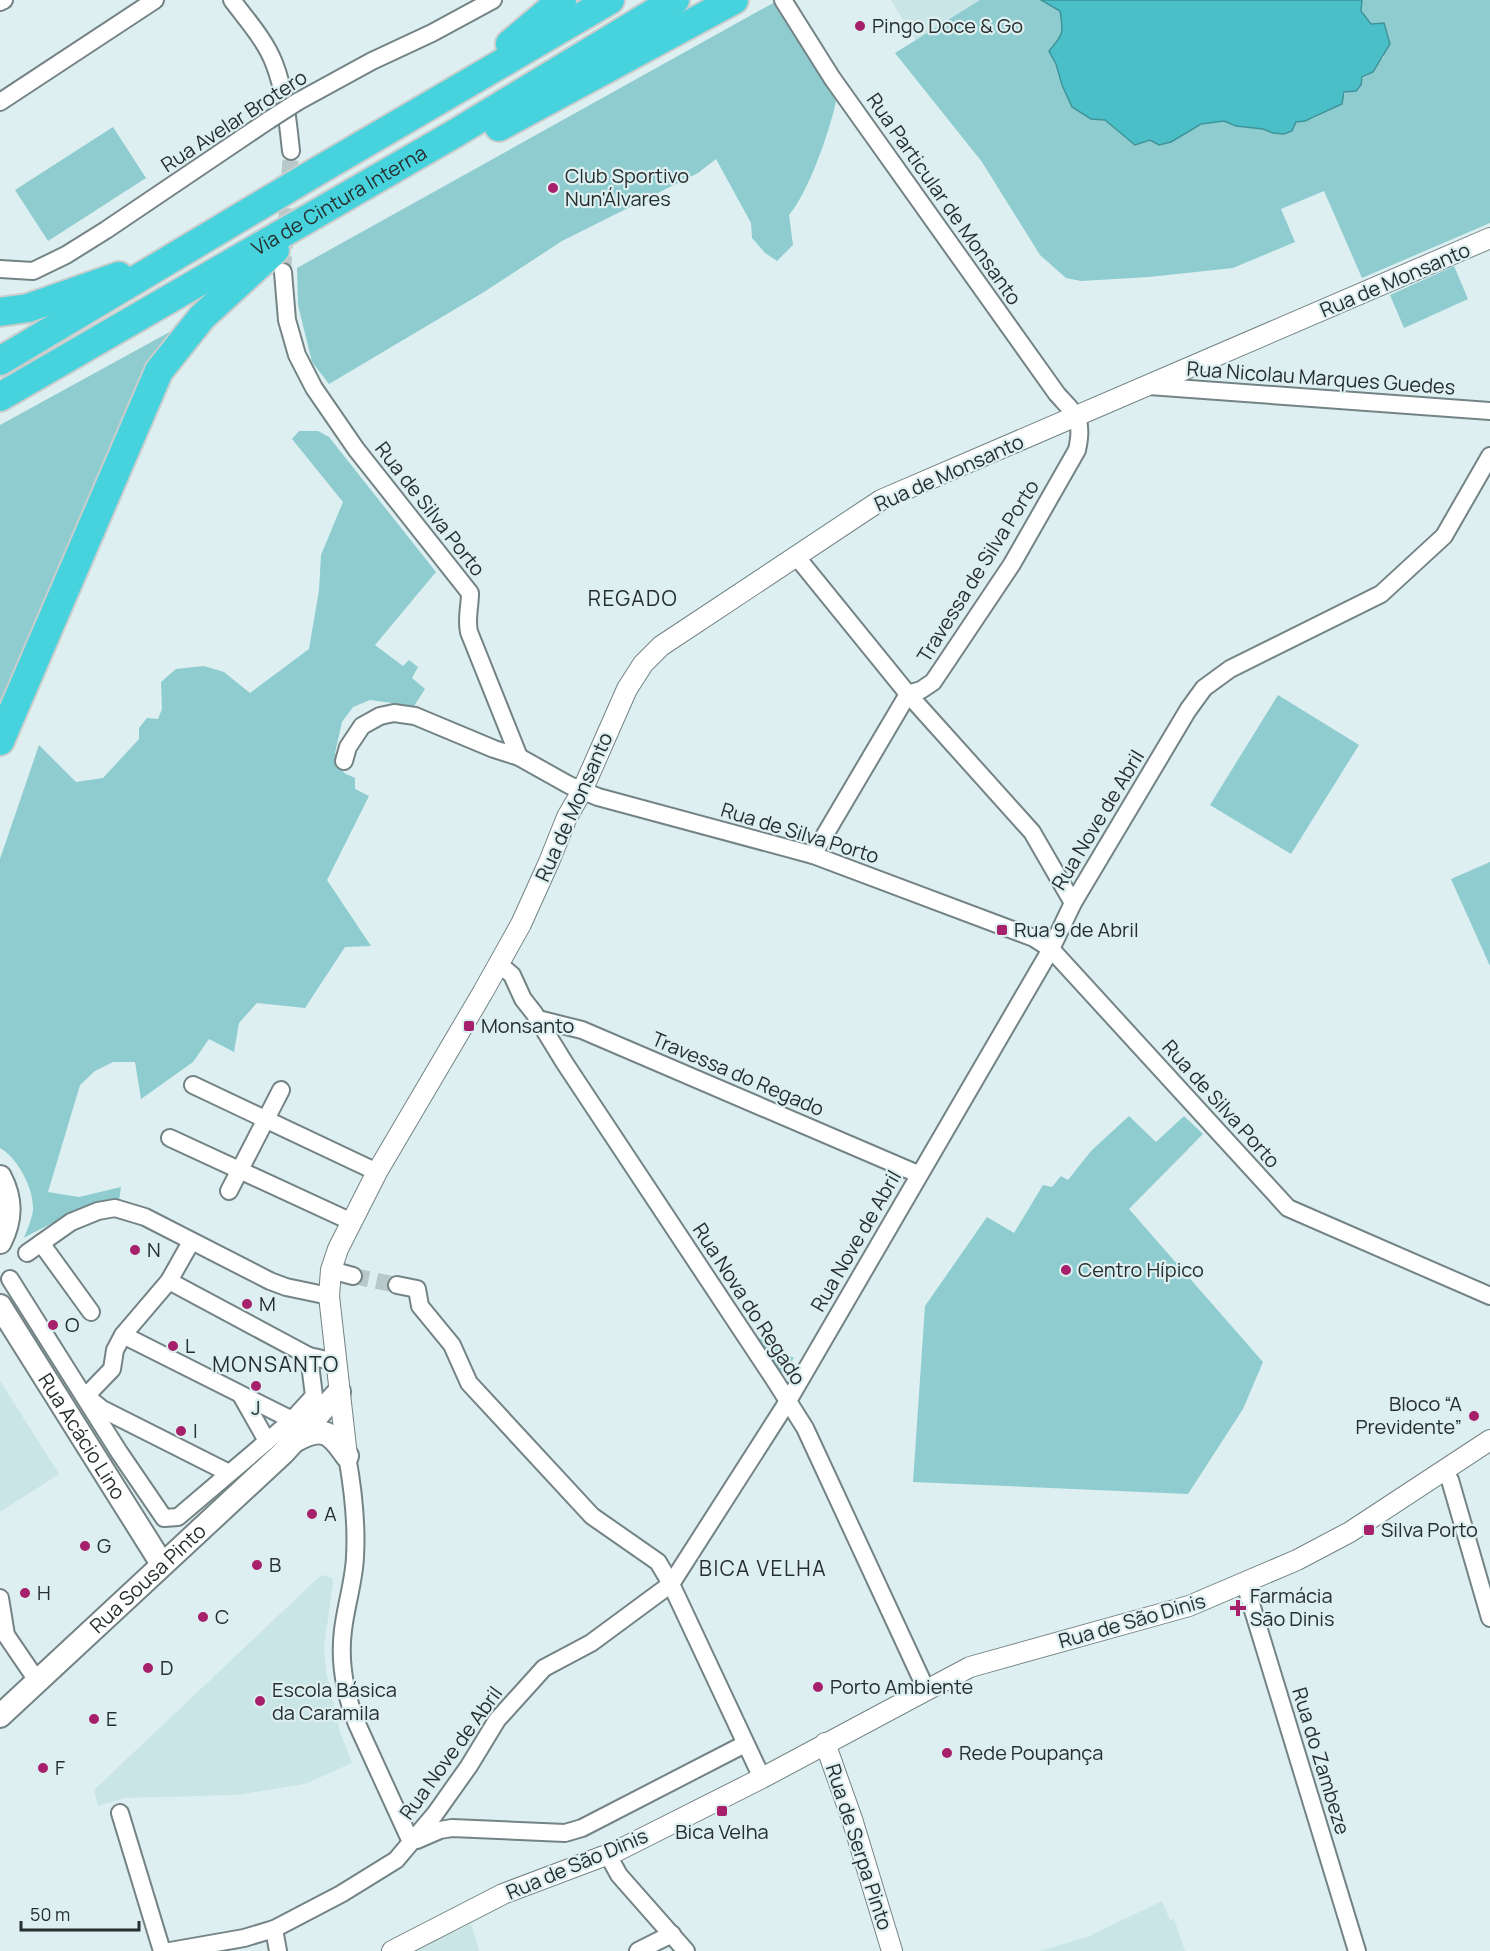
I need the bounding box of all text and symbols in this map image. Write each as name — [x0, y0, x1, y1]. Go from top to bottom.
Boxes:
place label: Pingo Doce & Go — [872, 12, 1023, 39]
marker: Pingo Doce & Go — [853, 19, 867, 33]
street label: Rua Avelar Brotero — [155, 63, 312, 178]
street label: Rua Particular de Monsanto — [861, 87, 1028, 310]
street label: Via de Cintura Interna — [247, 139, 431, 261]
place label: Club Sportivo Nun'Álvares — [565, 162, 689, 212]
marker: Club Sportivo Nun'Álvares — [546, 181, 560, 195]
street label: Rua de Monsanto — [1316, 236, 1474, 323]
street label: Rua Nicolau Marques Guedes — [1186, 355, 1456, 400]
street label: Rua de Monsanto — [870, 427, 1028, 518]
street label: Rua de Silva Porto — [369, 436, 492, 582]
street label: Travessa de Silva Porto — [910, 474, 1045, 667]
district label: REGADO — [588, 584, 678, 612]
street label: Rua de Monsanto — [529, 728, 619, 886]
street label: Rua Nove de Abril — [1045, 745, 1150, 895]
street label: Rua de Silva Porto — [718, 796, 883, 869]
place label: Rua 9 de Abril — [1014, 916, 1139, 943]
marker: Rua 9 de Abril — [995, 923, 1009, 937]
place label: Monsanto — [481, 1012, 575, 1039]
marker: Monsanto — [462, 1019, 476, 1033]
street label: Travessa do Regado — [648, 1025, 829, 1122]
street label: Rua de Silva Porto — [1156, 1034, 1286, 1174]
street label: Rua Nove de Abril — [804, 1165, 907, 1316]
street label: Rua Nova do Regado — [687, 1218, 812, 1390]
place label: N — [147, 1236, 161, 1263]
marker: N — [128, 1243, 142, 1257]
place label: Centro Hípico — [1078, 1256, 1204, 1283]
marker: Centro Hípico — [1059, 1263, 1073, 1277]
place label: M — [259, 1290, 276, 1317]
marker: M — [240, 1297, 254, 1311]
place label: O — [65, 1311, 79, 1338]
marker: O — [46, 1318, 60, 1332]
place label: L — [185, 1332, 195, 1359]
marker: L — [166, 1339, 180, 1353]
district label: MONSANTO — [212, 1350, 340, 1378]
street label: Rua Acácio Lino — [33, 1368, 132, 1505]
marker: J — [249, 1379, 263, 1393]
place label: Bloco “A Previdente” — [1356, 1390, 1462, 1440]
place label: J — [251, 1394, 261, 1421]
marker: Bloco “A Previdente” — [1467, 1409, 1481, 1423]
place label: I — [193, 1417, 198, 1444]
marker: I — [174, 1424, 188, 1438]
place label: A — [324, 1500, 337, 1527]
marker: A — [305, 1507, 319, 1521]
place label: Silva Porto — [1381, 1516, 1478, 1543]
street label: Rua Sousa Pinto — [84, 1517, 212, 1639]
marker: Silva Porto — [1362, 1523, 1376, 1537]
place label: G — [97, 1532, 111, 1559]
marker: G — [78, 1539, 92, 1553]
place label: B — [269, 1551, 281, 1578]
district label: BICA VELHA — [699, 1554, 827, 1582]
marker: B — [250, 1558, 264, 1572]
place label: H — [37, 1579, 51, 1606]
place label: Farmácia São Dinis — [1250, 1582, 1334, 1632]
marker: H — [18, 1586, 32, 1600]
street label: Rua de São Dinis — [1055, 1587, 1208, 1654]
marker: Farmácia São Dinis — [1231, 1601, 1245, 1615]
place label: C — [215, 1603, 229, 1630]
marker: C — [196, 1610, 210, 1624]
place label: D — [160, 1654, 173, 1681]
marker: D — [141, 1661, 155, 1675]
place label: Porto Ambiente — [830, 1673, 973, 1700]
place label: Escola Básica da Caramila — [272, 1676, 397, 1726]
marker: Porto Ambiente — [811, 1680, 825, 1694]
street label: Rua Nove de Abril — [393, 1681, 508, 1825]
street label: Rua do Zambeze — [1286, 1684, 1357, 1838]
marker: Escola Básica da Caramila — [253, 1694, 267, 1708]
place label: E — [106, 1705, 117, 1732]
marker: E — [87, 1712, 101, 1726]
place label: Rede Poupança — [959, 1739, 1103, 1766]
marker: Rede Poupança — [940, 1746, 954, 1760]
place label: F — [55, 1754, 65, 1781]
street label: Rua de Serpa Pinto — [820, 1760, 899, 1934]
marker: F — [36, 1761, 50, 1775]
marker: Bica Velha — [715, 1804, 729, 1818]
place label: Bica Velha — [675, 1818, 769, 1845]
street label: Rua de São Dinis — [502, 1822, 652, 1906]
scale bar — [21, 1894, 140, 1932]
text: 50 m — [30, 1902, 70, 1926]

